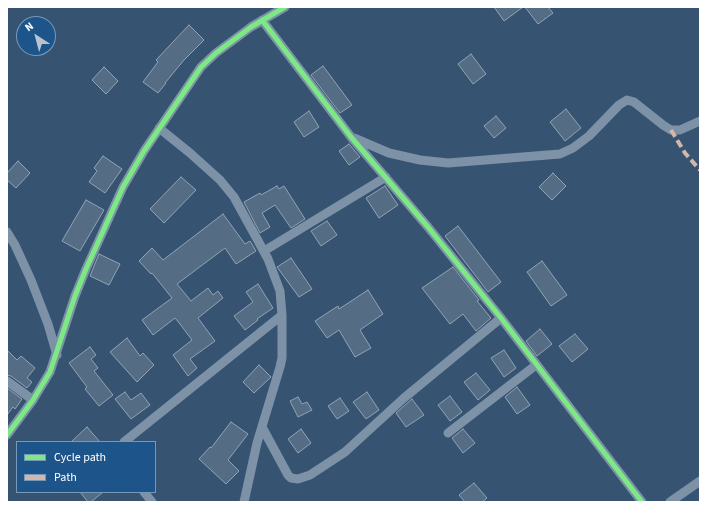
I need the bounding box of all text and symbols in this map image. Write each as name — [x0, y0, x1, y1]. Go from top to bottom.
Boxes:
north arrow — [16, 16, 56, 56]
text: N — [22, 18, 37, 35]
legend — [16, 441, 156, 493]
text: Cycle path — [54, 449, 106, 466]
text: Path — [54, 469, 77, 486]

